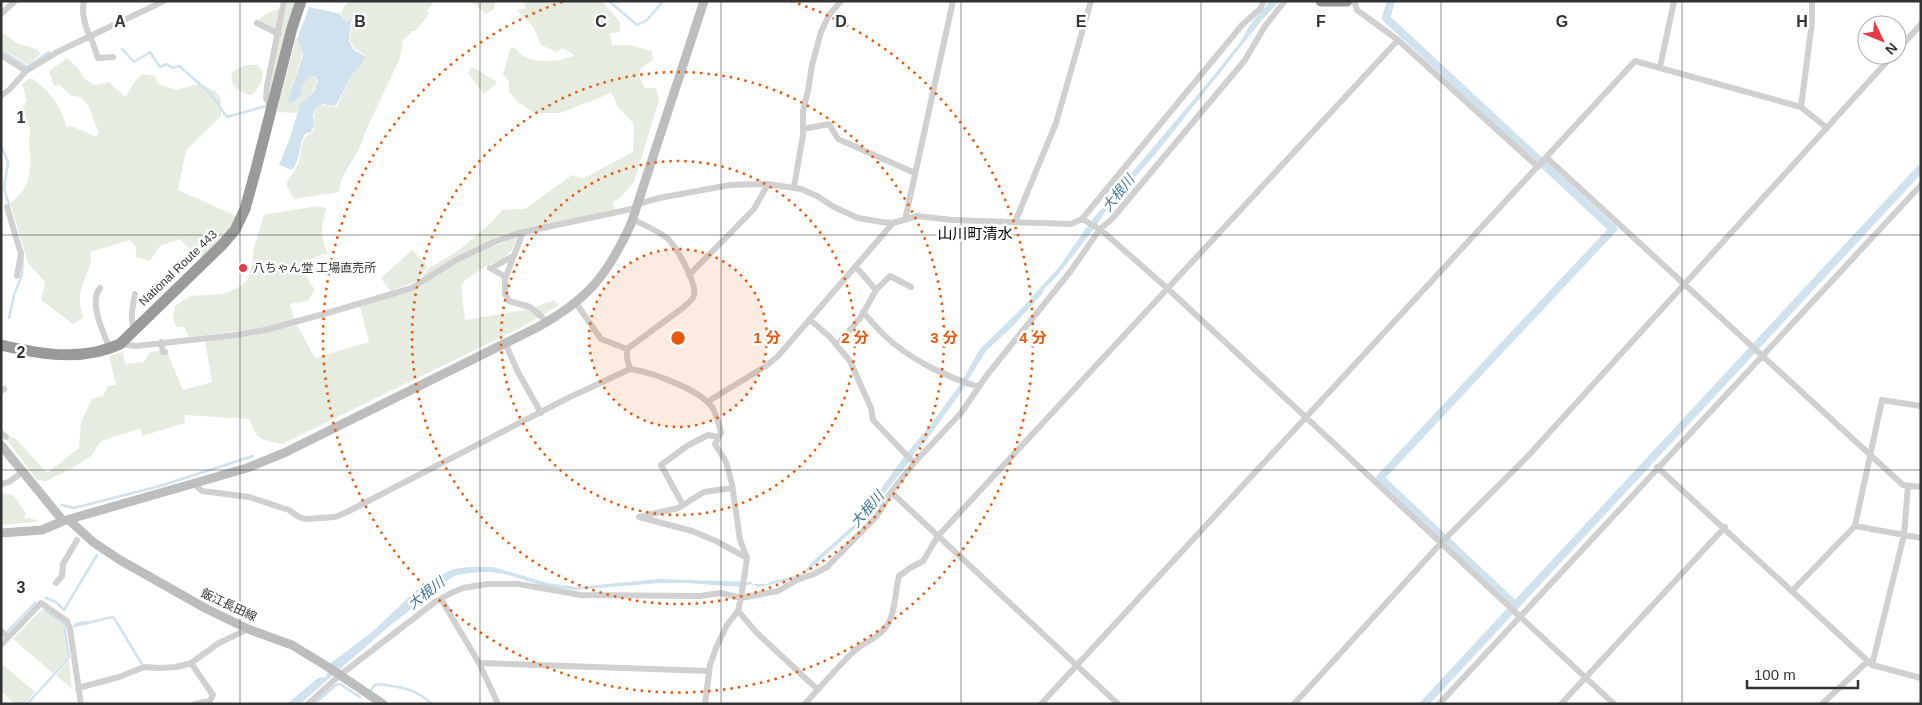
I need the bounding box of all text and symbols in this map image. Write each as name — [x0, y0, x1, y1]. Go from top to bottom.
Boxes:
text: A — [114, 13, 126, 30]
text: B — [354, 13, 366, 30]
text: C — [595, 13, 607, 30]
text: D — [835, 13, 847, 30]
text: E — [1076, 13, 1087, 30]
text: F — [1316, 13, 1326, 30]
text: G — [1556, 13, 1568, 30]
text: H — [1796, 13, 1808, 30]
north arrow — [1857, 15, 1907, 65]
text: N — [1882, 40, 1901, 58]
text: 1 — [17, 109, 26, 126]
water label: 大根川 — [1099, 170, 1139, 214]
district label: 山川町清水 — [937, 225, 1013, 242]
street label: National Route 443 — [136, 227, 220, 309]
place label: 八ちゃん堂 工場直売所 — [253, 261, 376, 275]
marker: 八ちゃん堂 工場直売所 — [237, 262, 249, 274]
centre of rings — [669, 329, 687, 347]
text: 1 分 — [753, 329, 781, 346]
text: 2 分 — [841, 329, 869, 346]
text: 3 分 — [930, 329, 958, 346]
text: 4 分 — [1019, 329, 1047, 346]
text: 2 — [17, 344, 26, 361]
water label: 大根川 — [847, 486, 888, 530]
water label: 大根川 — [405, 573, 449, 612]
text: 3 — [17, 579, 26, 596]
street label: 飯江長田線 — [199, 586, 259, 624]
scale bar — [1747, 658, 1858, 690]
text: 100 m — [1754, 666, 1796, 683]

